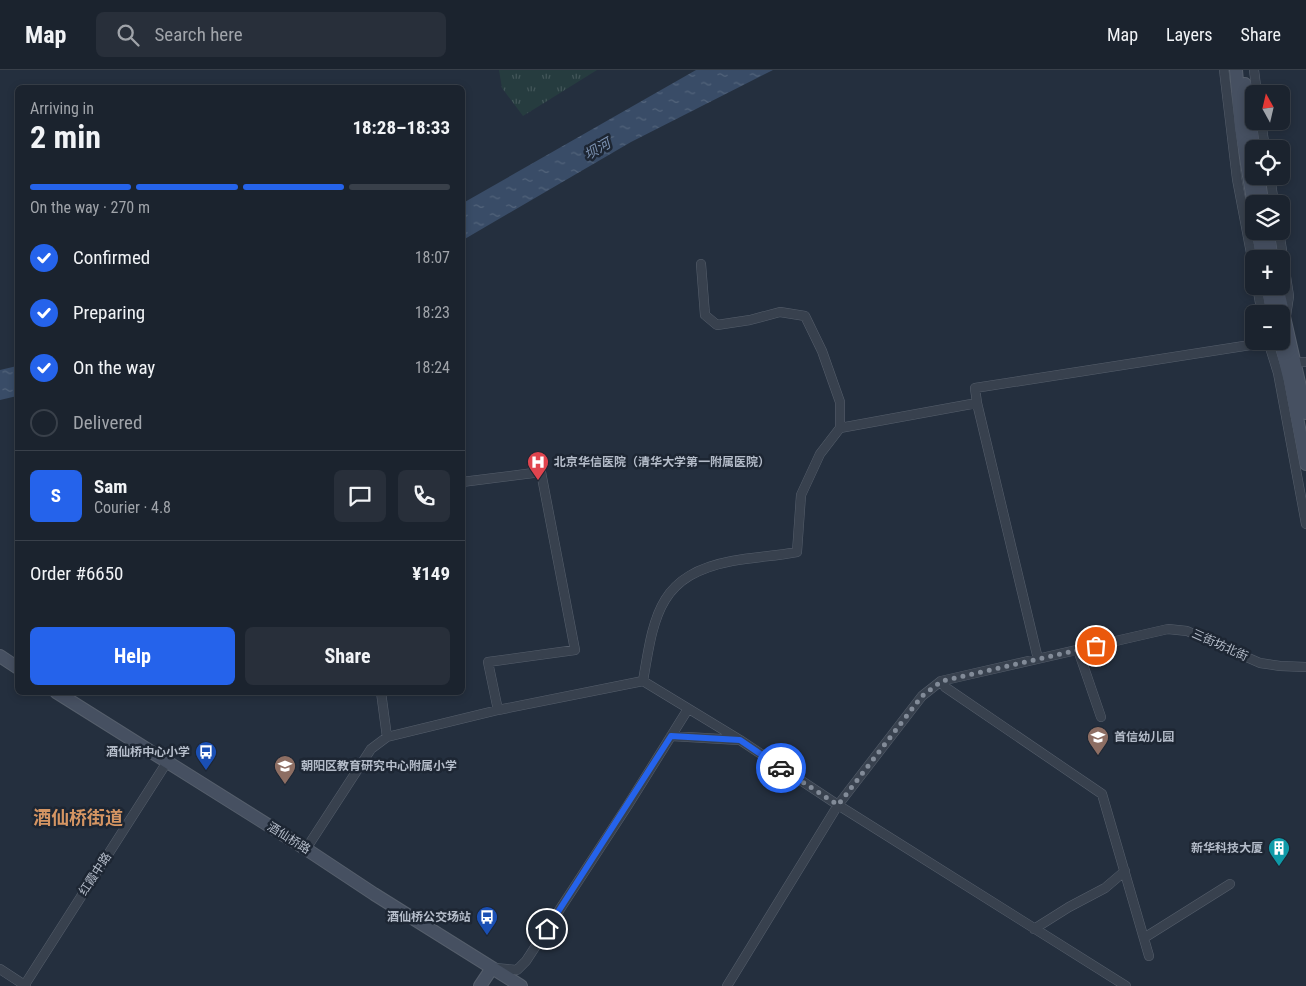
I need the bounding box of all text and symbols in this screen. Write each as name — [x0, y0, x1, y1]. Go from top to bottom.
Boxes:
search box — [96, 12, 446, 57]
text: Map — [25, 21, 66, 49]
icon: search — [114, 21, 142, 49]
text: Search here — [154, 23, 243, 46]
text: Map — [1107, 24, 1138, 45]
text: Layers — [1166, 24, 1213, 45]
text: Share — [1241, 24, 1281, 45]
north arrow — [1245, 85, 1290, 130]
map controls — [1245, 85, 1290, 350]
text: Arriving in — [30, 99, 94, 118]
text: 18:28–18:33 — [352, 116, 450, 139]
text: 2 min — [30, 118, 101, 156]
water label: 坝河 — [581, 134, 616, 163]
button: locate — [1245, 140, 1290, 185]
button: layers — [1245, 195, 1290, 240]
text: On the way · 270 m — [30, 198, 150, 217]
icon: check — [30, 244, 58, 272]
text: Confirmed — [73, 246, 150, 269]
text: 18:07 — [415, 248, 450, 267]
button: + — [1245, 250, 1290, 295]
icon: check — [30, 299, 58, 327]
text: Preparing — [73, 301, 145, 324]
text: 18:23 — [415, 303, 450, 322]
button: − — [1245, 305, 1290, 350]
icon: check — [30, 354, 58, 382]
text: On the way — [73, 356, 155, 379]
text: 18:24 — [415, 358, 450, 377]
text: Delivered — [73, 411, 142, 434]
hospital icon: 北京华信医院（清华大学第一附属医院） — [526, 450, 550, 481]
place label: 北京华信医院（清华大学第一附属医院） — [554, 455, 770, 469]
button: chat — [334, 470, 386, 522]
button: phone — [398, 470, 450, 522]
text: Sam — [94, 475, 127, 498]
text: S — [51, 484, 61, 507]
text: Courier · 4.8 — [94, 498, 171, 517]
text: Order #6650 — [30, 562, 123, 585]
text: ¥149 — [412, 562, 450, 585]
pin — [1075, 625, 1117, 667]
street label: 三街坊北街 — [1190, 626, 1250, 664]
button: Help — [30, 627, 235, 685]
button: Share — [245, 627, 450, 685]
icon: bag — [1082, 632, 1110, 660]
school or university icon: 首信幼儿园 — [1086, 725, 1110, 756]
place label: 首信幼儿园 — [1114, 730, 1174, 744]
bus stop icon: 酒仙桥中心小学 — [194, 740, 218, 771]
courier — [756, 743, 806, 793]
place label: 酒仙桥中心小学 — [106, 745, 190, 759]
school or university icon: 朝阳区教育研究中心附属小学 — [273, 754, 297, 785]
icon: car — [767, 754, 795, 782]
place label: 朝阳区教育研究中心附属小学 — [301, 759, 457, 773]
district label: 酒仙桥街道 — [33, 807, 123, 828]
street label: 酒仙桥路 — [265, 819, 313, 857]
building icon: 新华科技大厦 — [1267, 836, 1291, 867]
place label: 新华科技大厦 — [1191, 841, 1263, 855]
street label: 红霞中路 — [76, 850, 114, 898]
bus stop icon: 酒仙桥公交场站 — [475, 905, 499, 936]
pin — [526, 908, 568, 950]
place label: 酒仙桥公交场站 — [387, 910, 471, 924]
icon: home — [533, 915, 561, 943]

